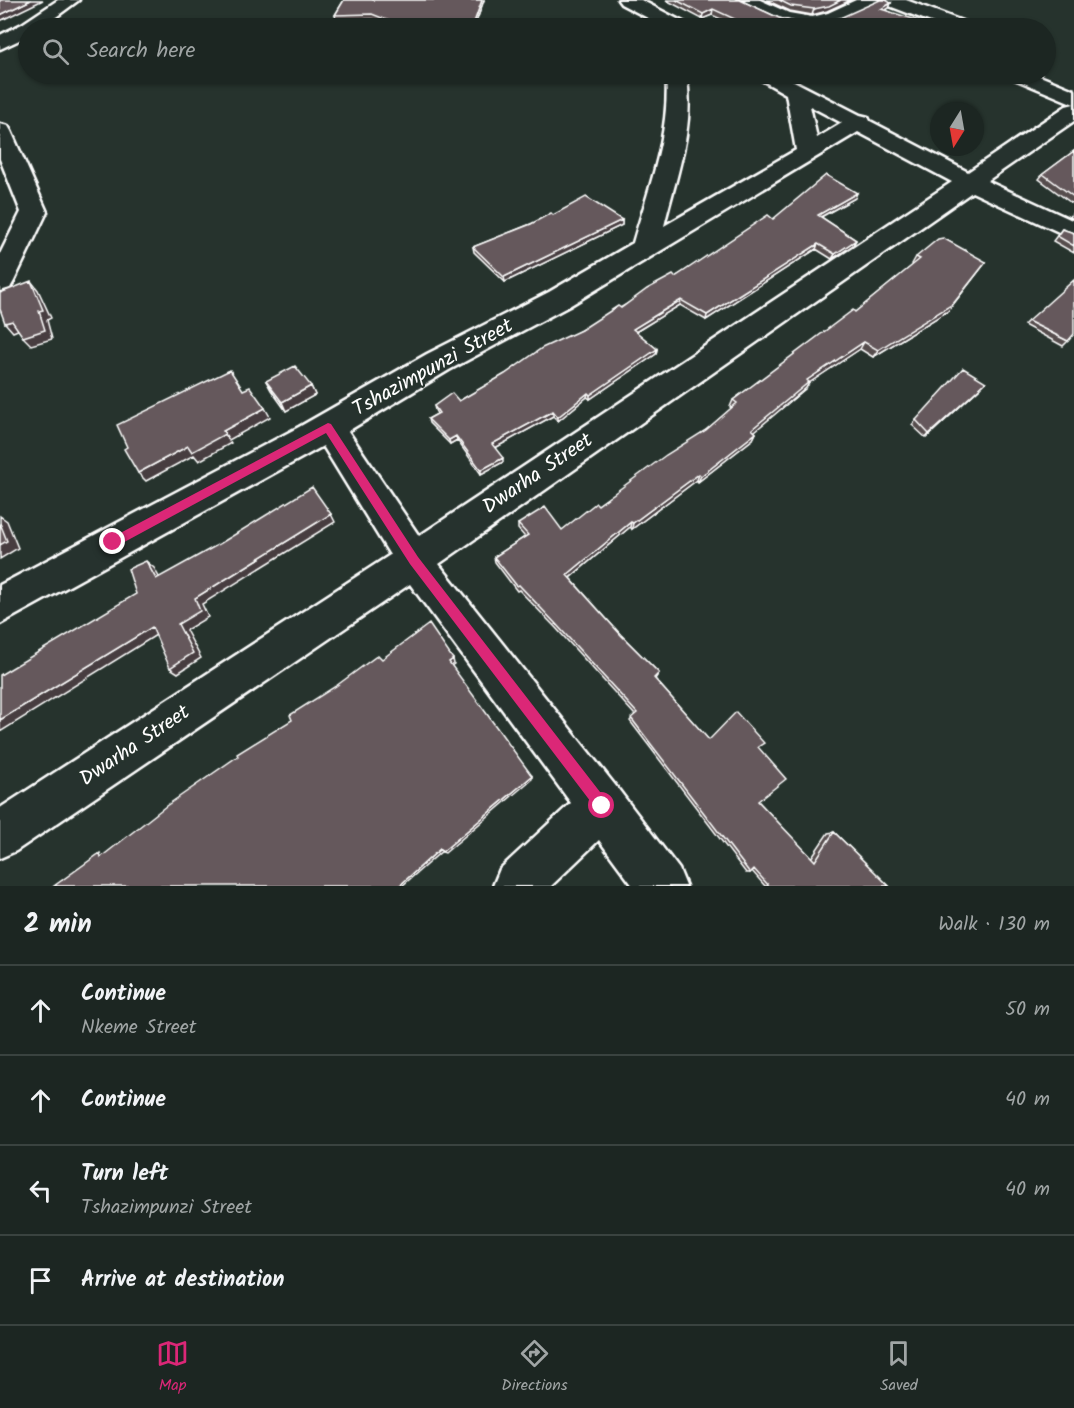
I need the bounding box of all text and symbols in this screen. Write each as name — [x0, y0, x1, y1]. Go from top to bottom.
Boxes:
search box — [18, 18, 1056, 84]
text: Search here — [87, 34, 195, 69]
icon: search — [39, 35, 72, 68]
north arrow — [930, 102, 984, 156]
street label: Tshazimpunzi Street — [347, 310, 520, 426]
street label: Dwarha Street — [476, 424, 601, 523]
route end — [99, 528, 125, 554]
street label: Dwarha Street — [73, 696, 198, 795]
route start — [588, 792, 614, 818]
text: 2 min — [24, 904, 92, 946]
text: Walk · 130 m — [938, 909, 1050, 941]
text: Continue — [81, 977, 166, 1012]
icon: ahead — [24, 994, 57, 1027]
text: 50 m — [1005, 994, 1050, 1026]
text: Nkeme Street — [81, 1012, 197, 1044]
text: Continue — [81, 1083, 166, 1118]
icon: ahead — [24, 1084, 57, 1117]
text: 40 m — [1005, 1084, 1050, 1116]
text: Turn left — [81, 1157, 168, 1192]
icon: left — [24, 1174, 57, 1207]
text: 40 m — [1005, 1174, 1050, 1206]
text: Tshazimpunzi Street — [81, 1192, 252, 1224]
text: Arrive at destination — [81, 1263, 284, 1298]
icon: arrive — [24, 1264, 57, 1297]
tab: Map — [156, 1337, 189, 1398]
tab: Directions — [501, 1337, 568, 1398]
tab: Saved — [880, 1337, 918, 1398]

